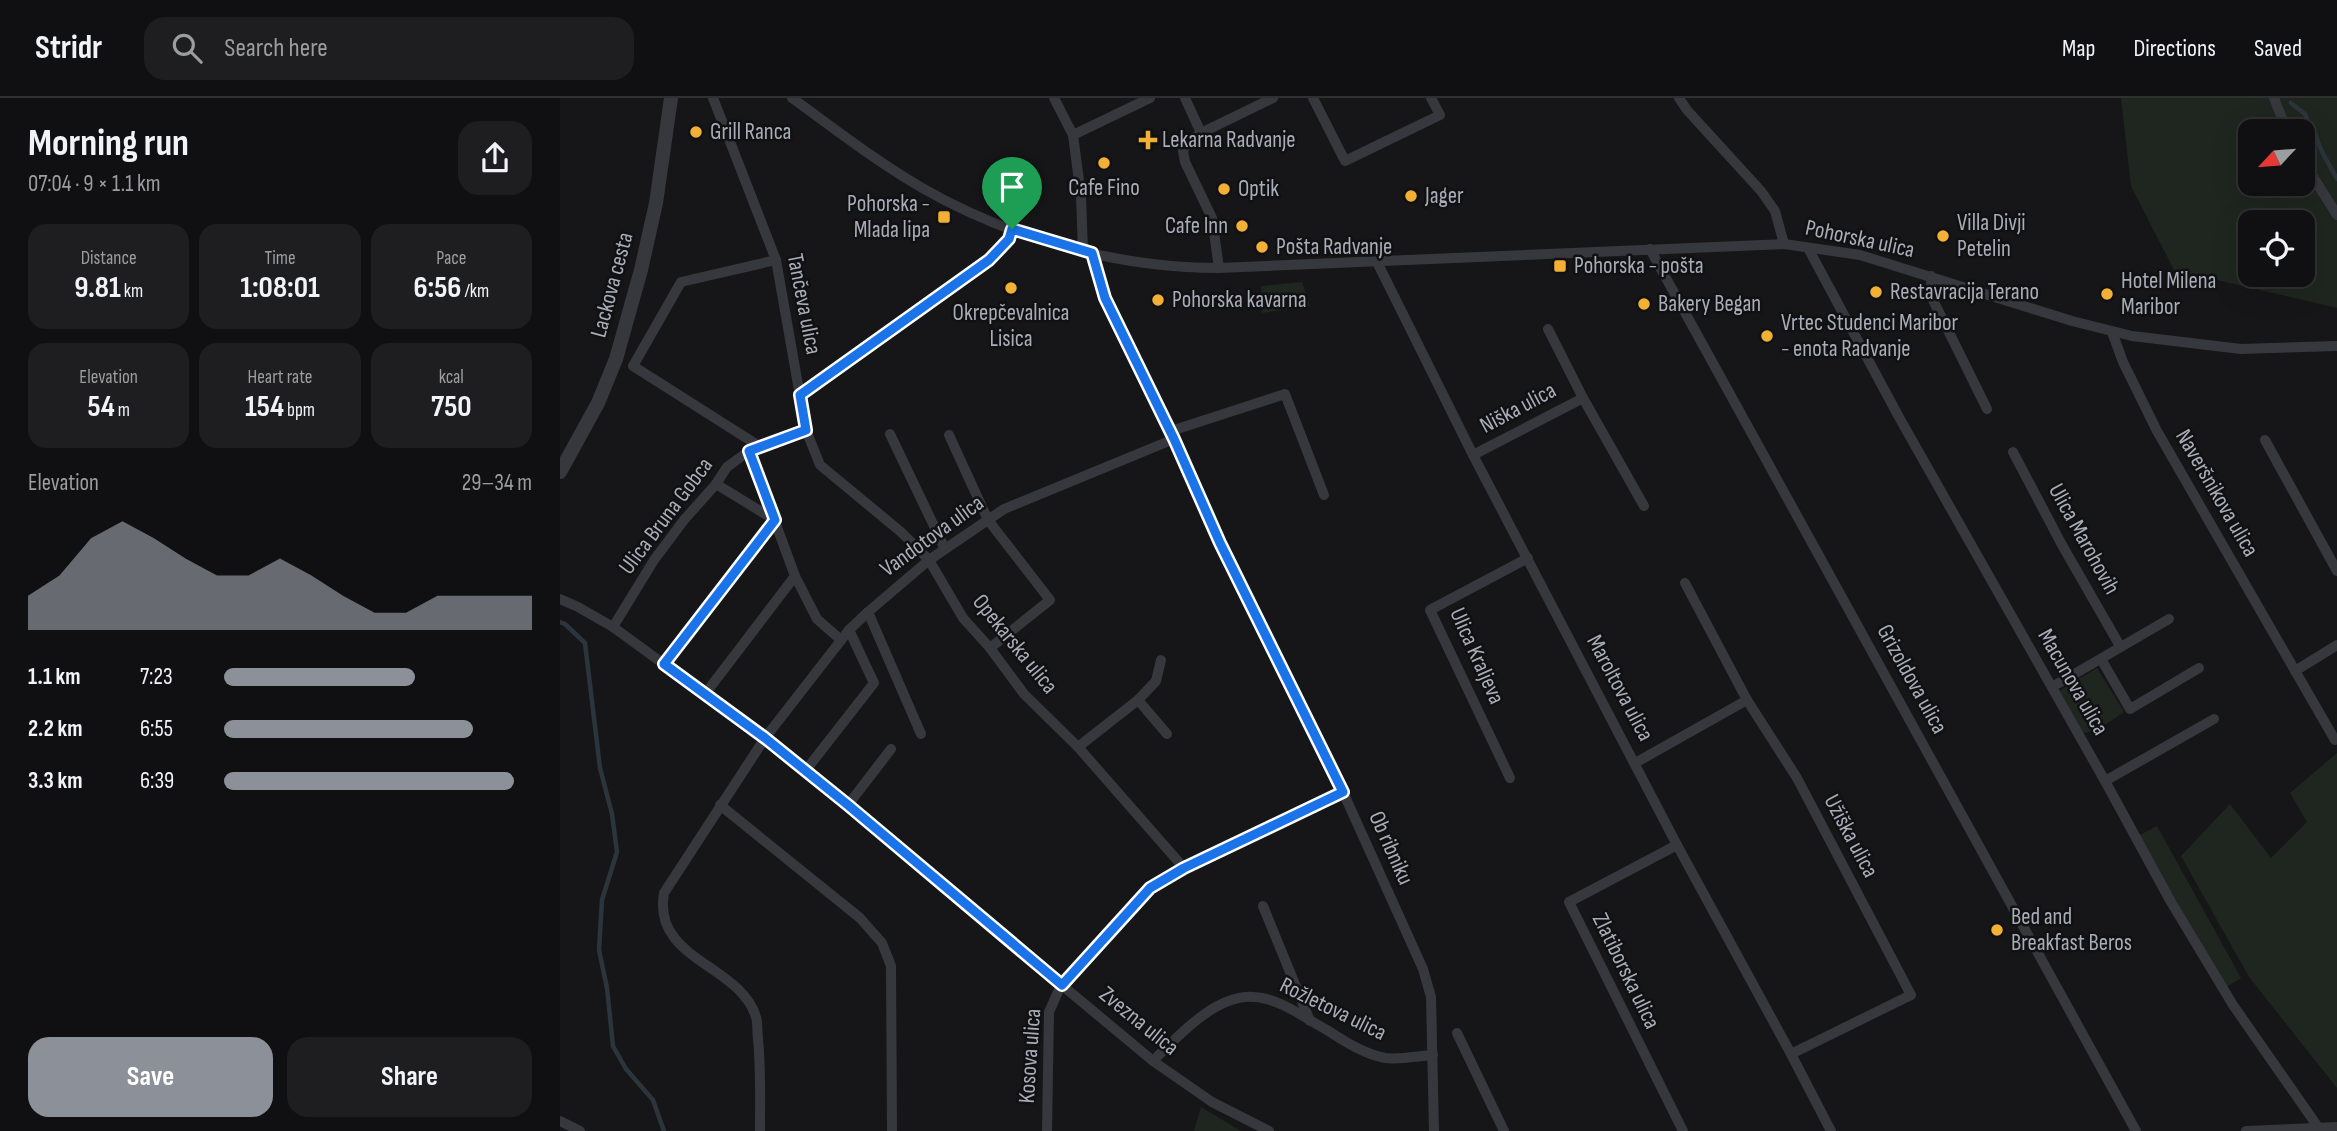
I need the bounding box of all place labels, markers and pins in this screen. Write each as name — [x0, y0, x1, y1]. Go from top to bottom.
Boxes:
place label: Grill Ranca — [710, 118, 791, 146]
marker: Grill Ranca — [688, 124, 704, 140]
place label: Lekarna Radvanje — [1162, 126, 1296, 154]
marker: Lekarna Radvanje — [1140, 132, 1156, 148]
marker: Cafe Fino — [1096, 155, 1112, 171]
pin — [982, 157, 1042, 229]
place label: Cafe Fino — [1068, 174, 1140, 202]
place label: Optik — [1238, 175, 1279, 203]
marker: Optik — [1216, 181, 1232, 197]
place label: Jager — [1424, 182, 1464, 210]
marker: Jager — [1403, 188, 1419, 204]
place label: Pohorska - Mlada lipa — [847, 190, 930, 244]
marker: Pohorska - Mlada lipa — [936, 209, 952, 225]
place label: Villa Divji Petelin — [1957, 209, 2026, 263]
place label: Cafe Inn — [1165, 212, 1228, 240]
marker: Cafe Inn — [1234, 218, 1250, 234]
marker: Villa Divji Petelin — [1935, 228, 1951, 244]
place label: Pošta Radvanje — [1276, 233, 1392, 261]
marker: Pošta Radvanje — [1254, 239, 1270, 255]
place label: Pohorska - pošta — [1574, 252, 1704, 280]
marker: Pohorska - pošta — [1552, 258, 1568, 274]
place label: Hotel Milena Maribor — [2121, 267, 2216, 321]
place label: Restavracija Terano — [1890, 278, 2039, 306]
marker: Okrepčevalnica Lisica — [1003, 280, 1019, 296]
marker: Restavracija Terano — [1868, 284, 1884, 300]
place label: Pohorska kavarna — [1172, 286, 1307, 314]
marker: Hotel Milena Maribor — [2099, 286, 2115, 302]
place label: Bakery Began — [1658, 290, 1761, 318]
marker: Pohorska kavarna — [1150, 292, 1166, 308]
marker: Bakery Began — [1636, 296, 1652, 312]
place label: Okrepčevalnica Lisica — [953, 299, 1069, 353]
place label: Vrtec Studenci Maribor - enota Radvanje — [1781, 309, 1959, 363]
marker: Vrtec Studenci Maribor - enota Radvanje — [1759, 328, 1775, 344]
place label: Bed and Breakfast Beros — [2011, 903, 2132, 957]
marker: Bed and Breakfast Beros — [1989, 922, 2005, 938]

